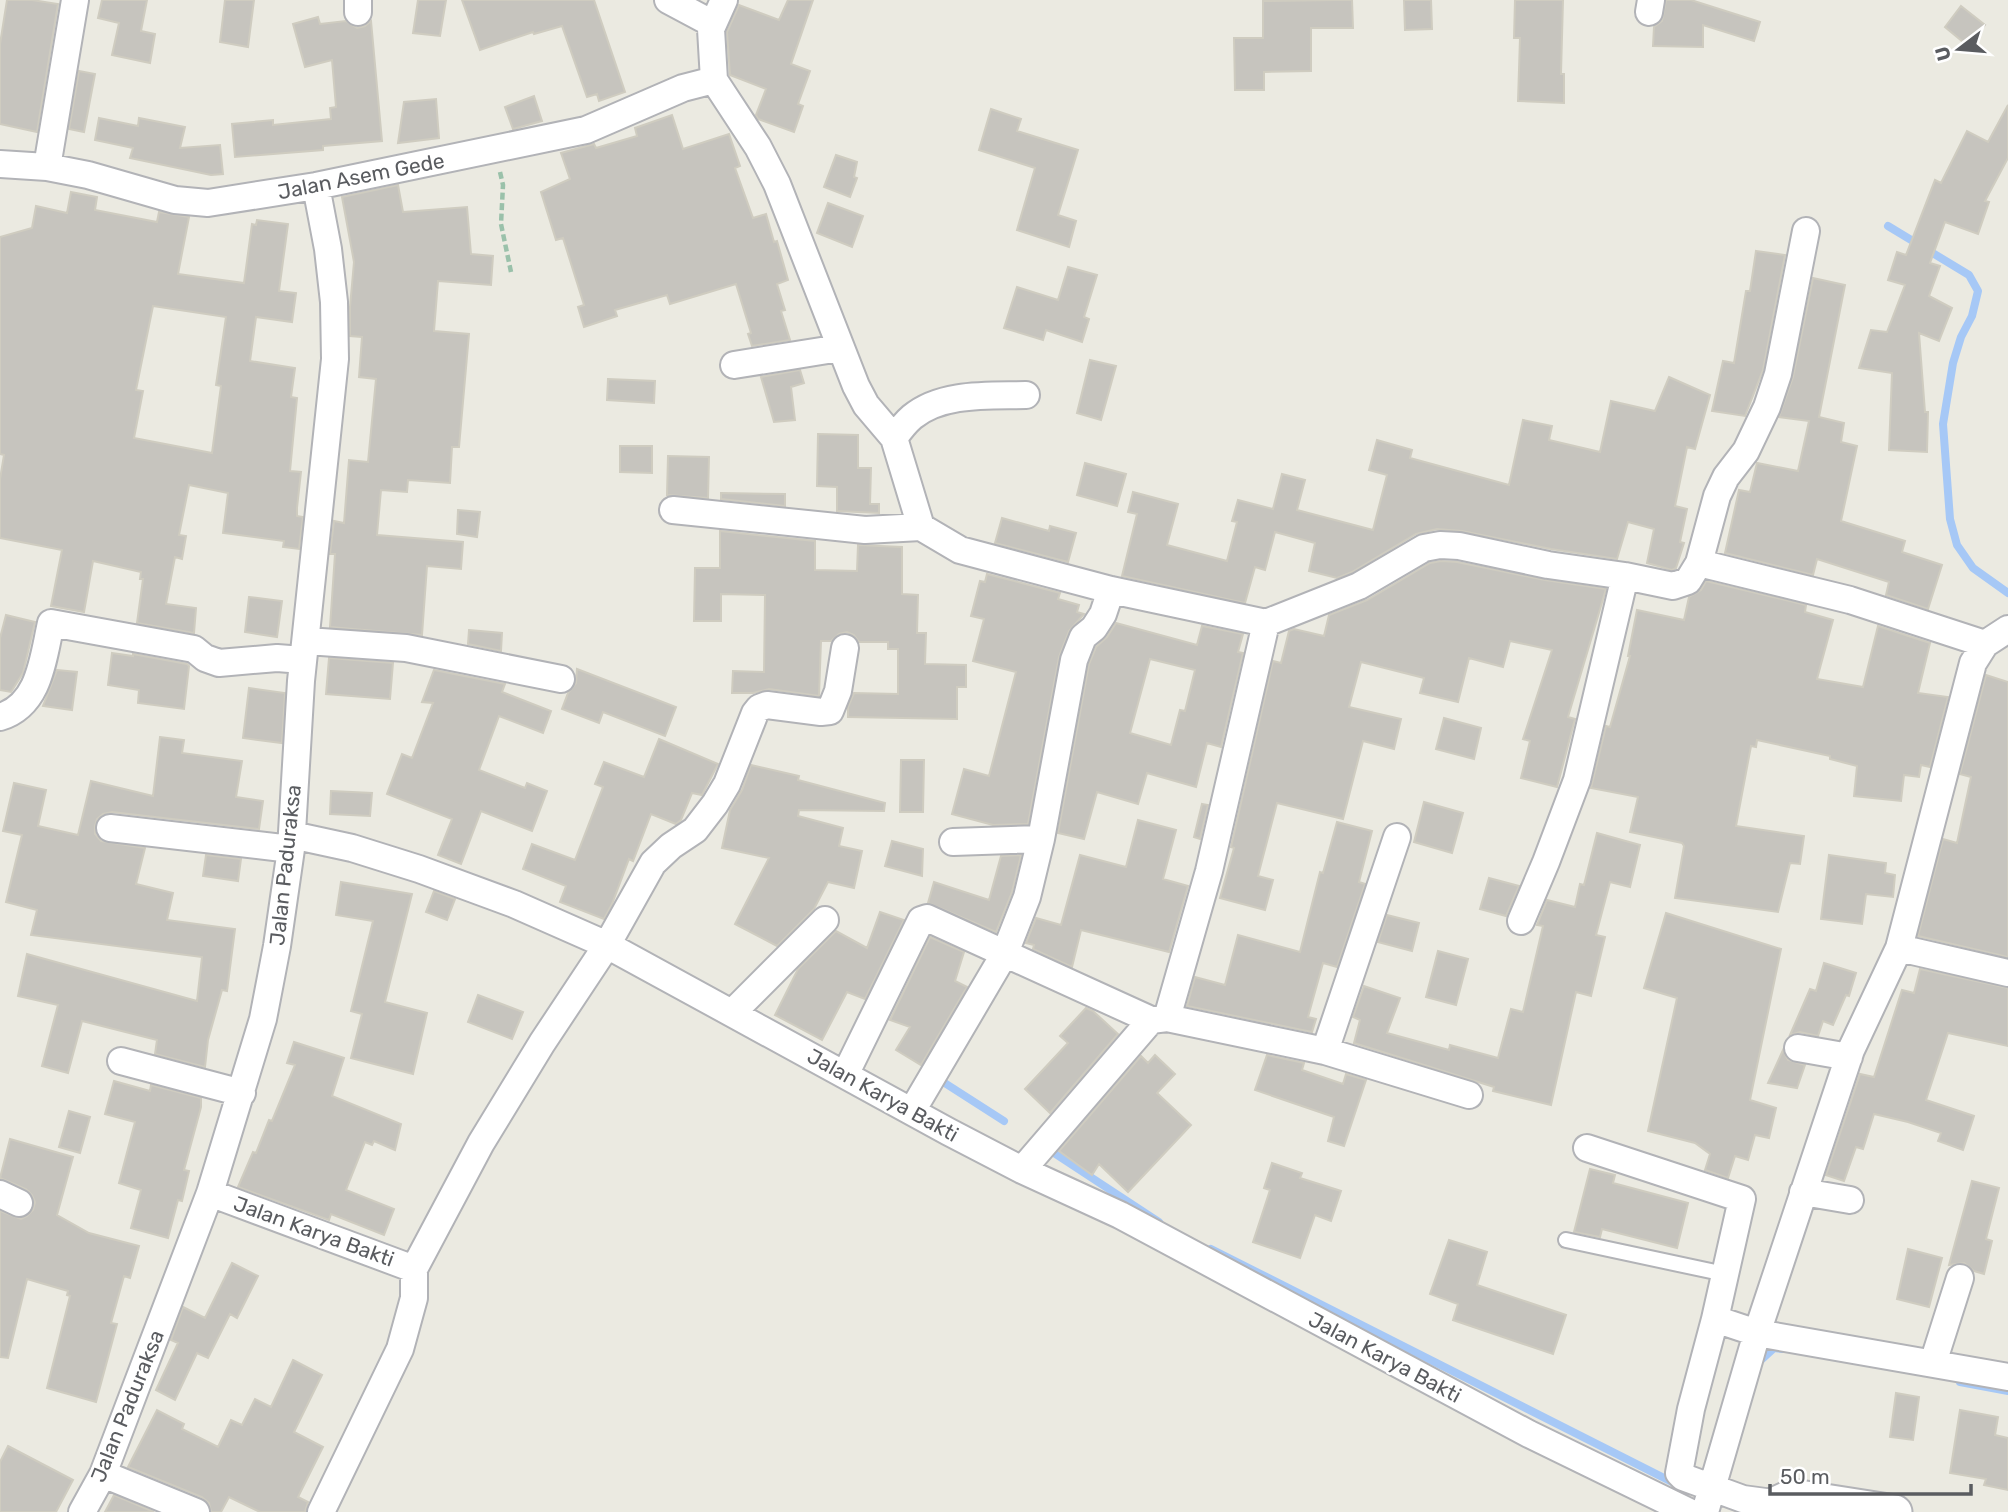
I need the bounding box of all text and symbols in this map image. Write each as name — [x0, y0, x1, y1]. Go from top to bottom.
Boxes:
north arrow — [1924, 14, 1994, 84]
text: U — [1930, 44, 1956, 63]
street label: Jalan Asem Gede — [275, 148, 447, 204]
street label: Jalan Paduraksa — [264, 783, 306, 947]
street label: Jalan Karya Bakti — [803, 1043, 963, 1147]
street label: Jalan Karya Bakti — [230, 1190, 398, 1272]
street label: Jalan Karya Bakti — [1304, 1306, 1466, 1408]
street label: Jalan Paduraksa — [85, 1326, 169, 1486]
scale bar — [1770, 1452, 1971, 1496]
text: 50 m — [1780, 1464, 1830, 1489]

